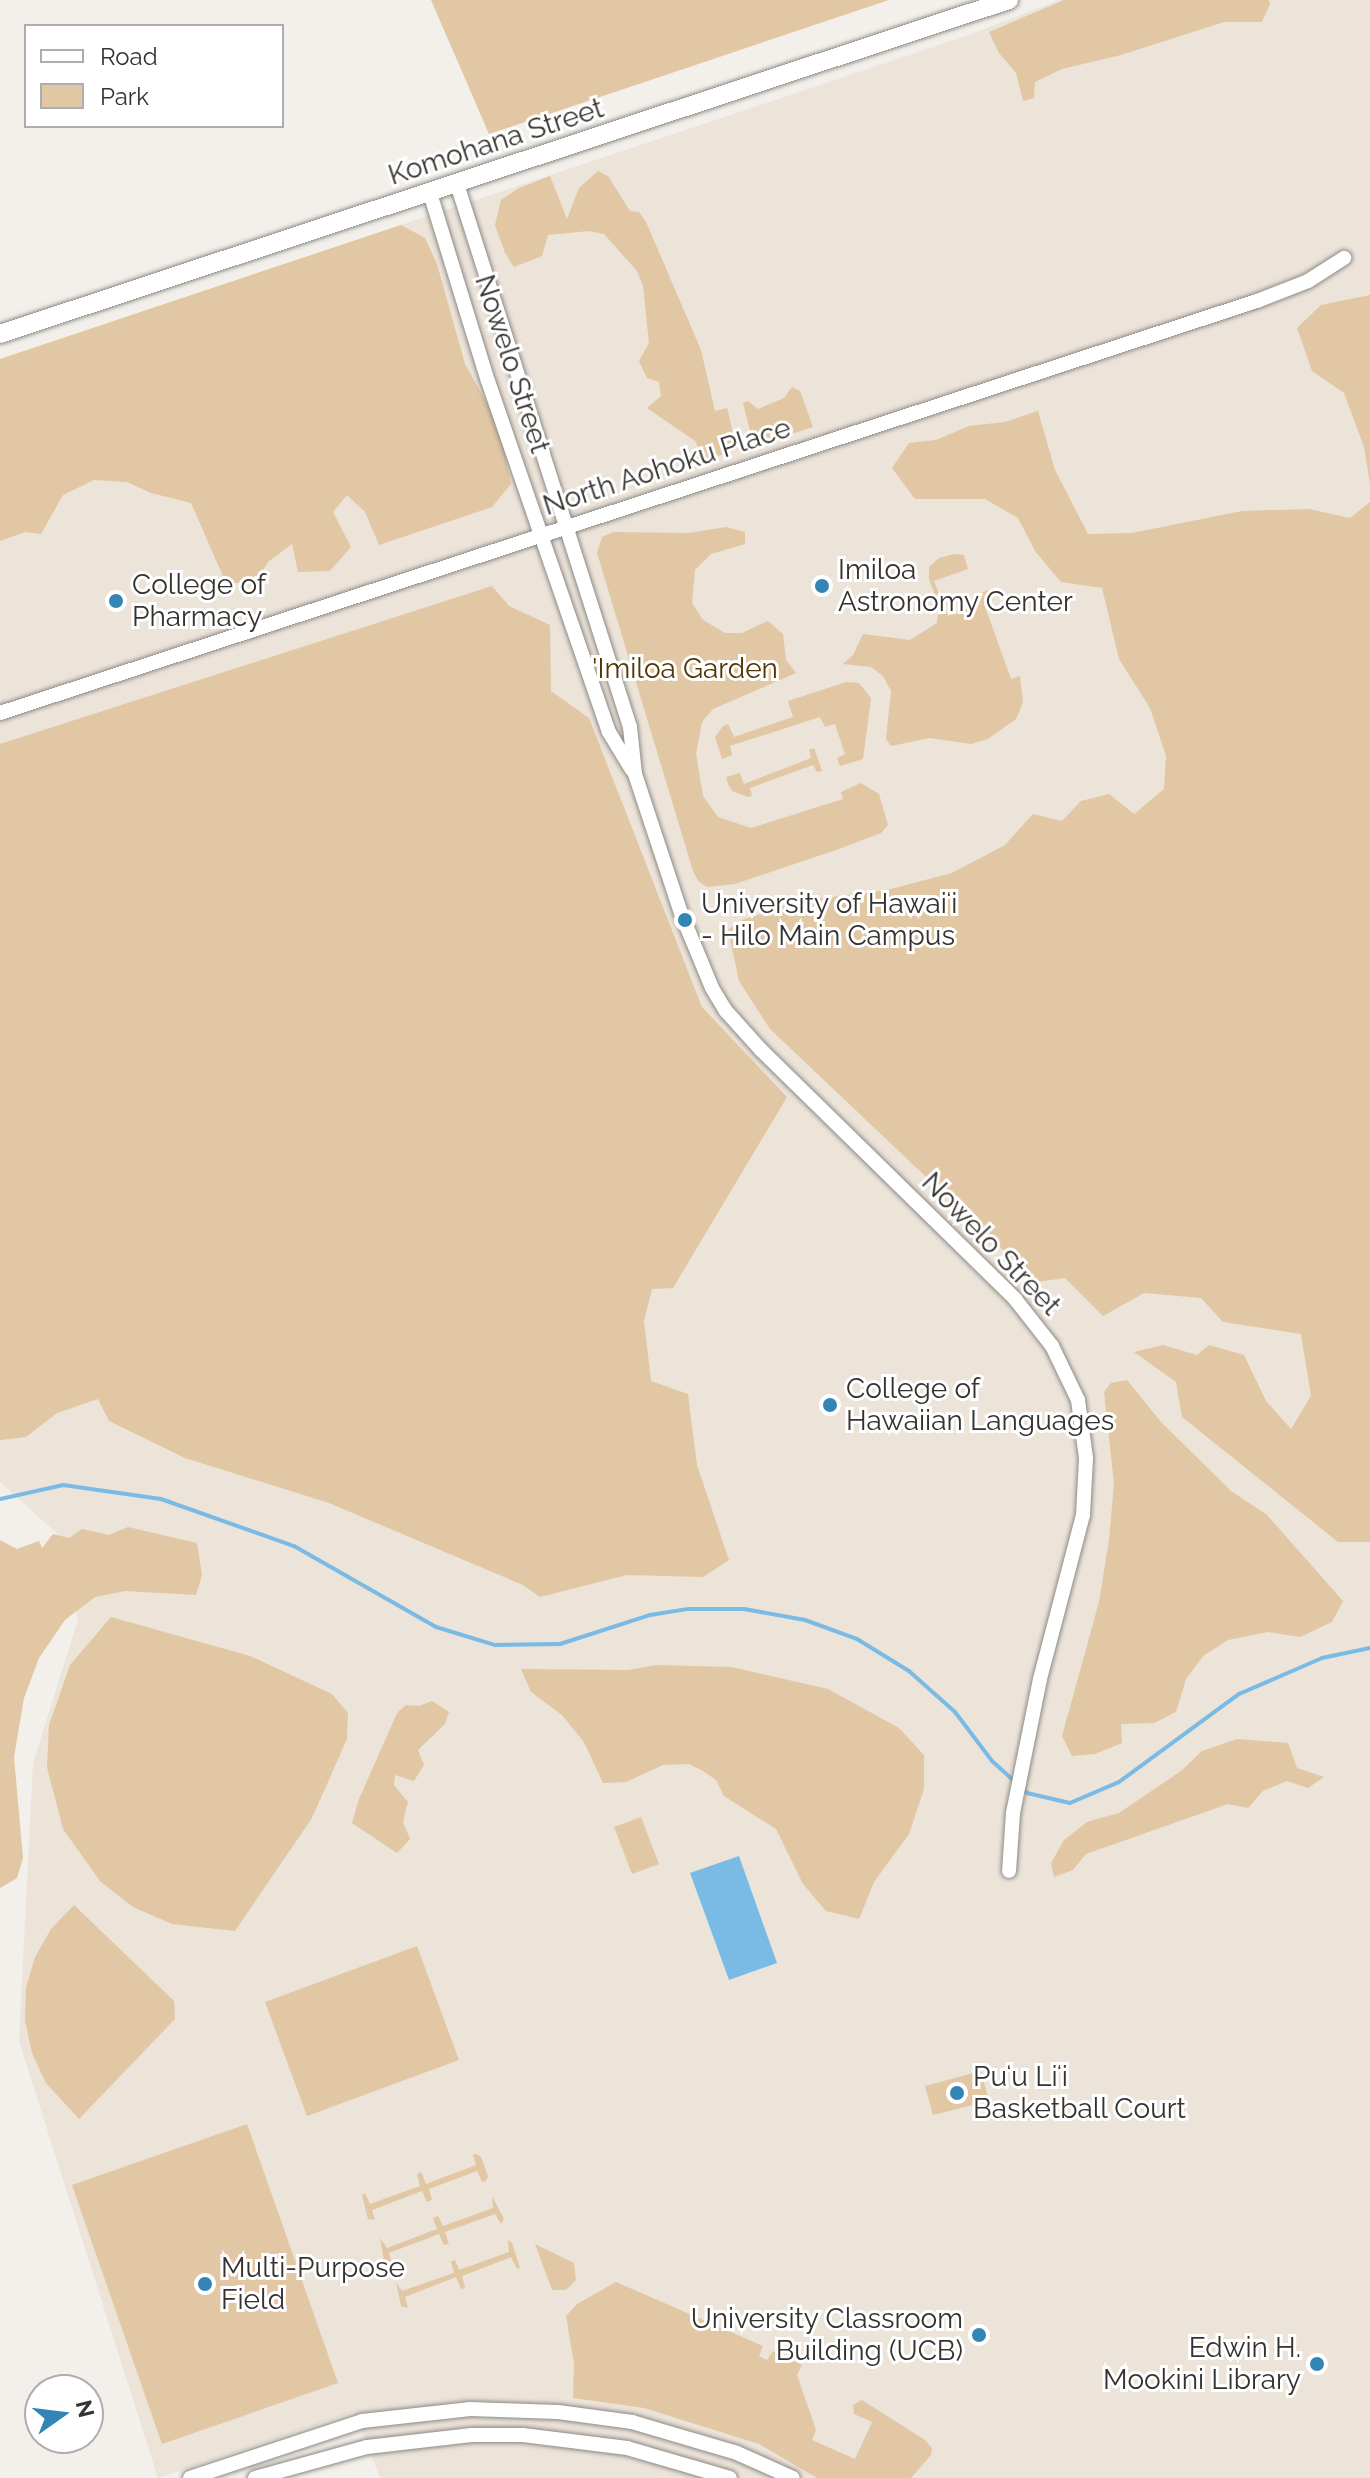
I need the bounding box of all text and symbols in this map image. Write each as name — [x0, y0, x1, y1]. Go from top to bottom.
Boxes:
legend — [24, 24, 284, 128]
text: Road — [100, 42, 158, 71]
text: Park — [100, 82, 149, 111]
street label: Komohana Street — [384, 91, 608, 193]
street label: Nowelo Street — [467, 271, 557, 457]
street label: North Aohoku Place — [538, 411, 796, 523]
place label: Imiloa Astronomy Center — [838, 553, 1074, 619]
place label: College of Pharmacy — [132, 568, 266, 634]
marker: Imiloa Astronomy Center — [813, 577, 831, 595]
marker: College of Pharmacy — [107, 592, 125, 610]
park label: 'Imiloa Garden — [592, 652, 778, 686]
place label: University of Hawaiʻi - Hilo Main Campus — [701, 887, 959, 953]
marker: University of Hawaiʻi - Hilo Main Campus — [676, 911, 694, 929]
street label: Nowelo Street — [915, 1166, 1067, 1322]
place label: College of Hawaiian Languages — [846, 1372, 1114, 1438]
marker: College of Hawaiian Languages — [821, 1396, 839, 1414]
place label: Puʻu Liʻi Basketball Court — [973, 2060, 1187, 2126]
marker: Puʻu Liʻi Basketball Court — [948, 2084, 966, 2102]
place label: Multi-Purpose Field — [221, 2251, 405, 2317]
marker: Multi-Purpose Field — [196, 2275, 214, 2293]
place label: University Classroom Building (UCB) — [690, 2302, 963, 2368]
marker: University Classroom Building (UCB) — [970, 2326, 988, 2344]
place label: Edwin H. Mookini Library — [1103, 2331, 1301, 2397]
marker: Edwin H. Mookini Library — [1308, 2355, 1326, 2373]
north arrow — [24, 2374, 104, 2454]
text: N — [71, 2397, 100, 2420]

